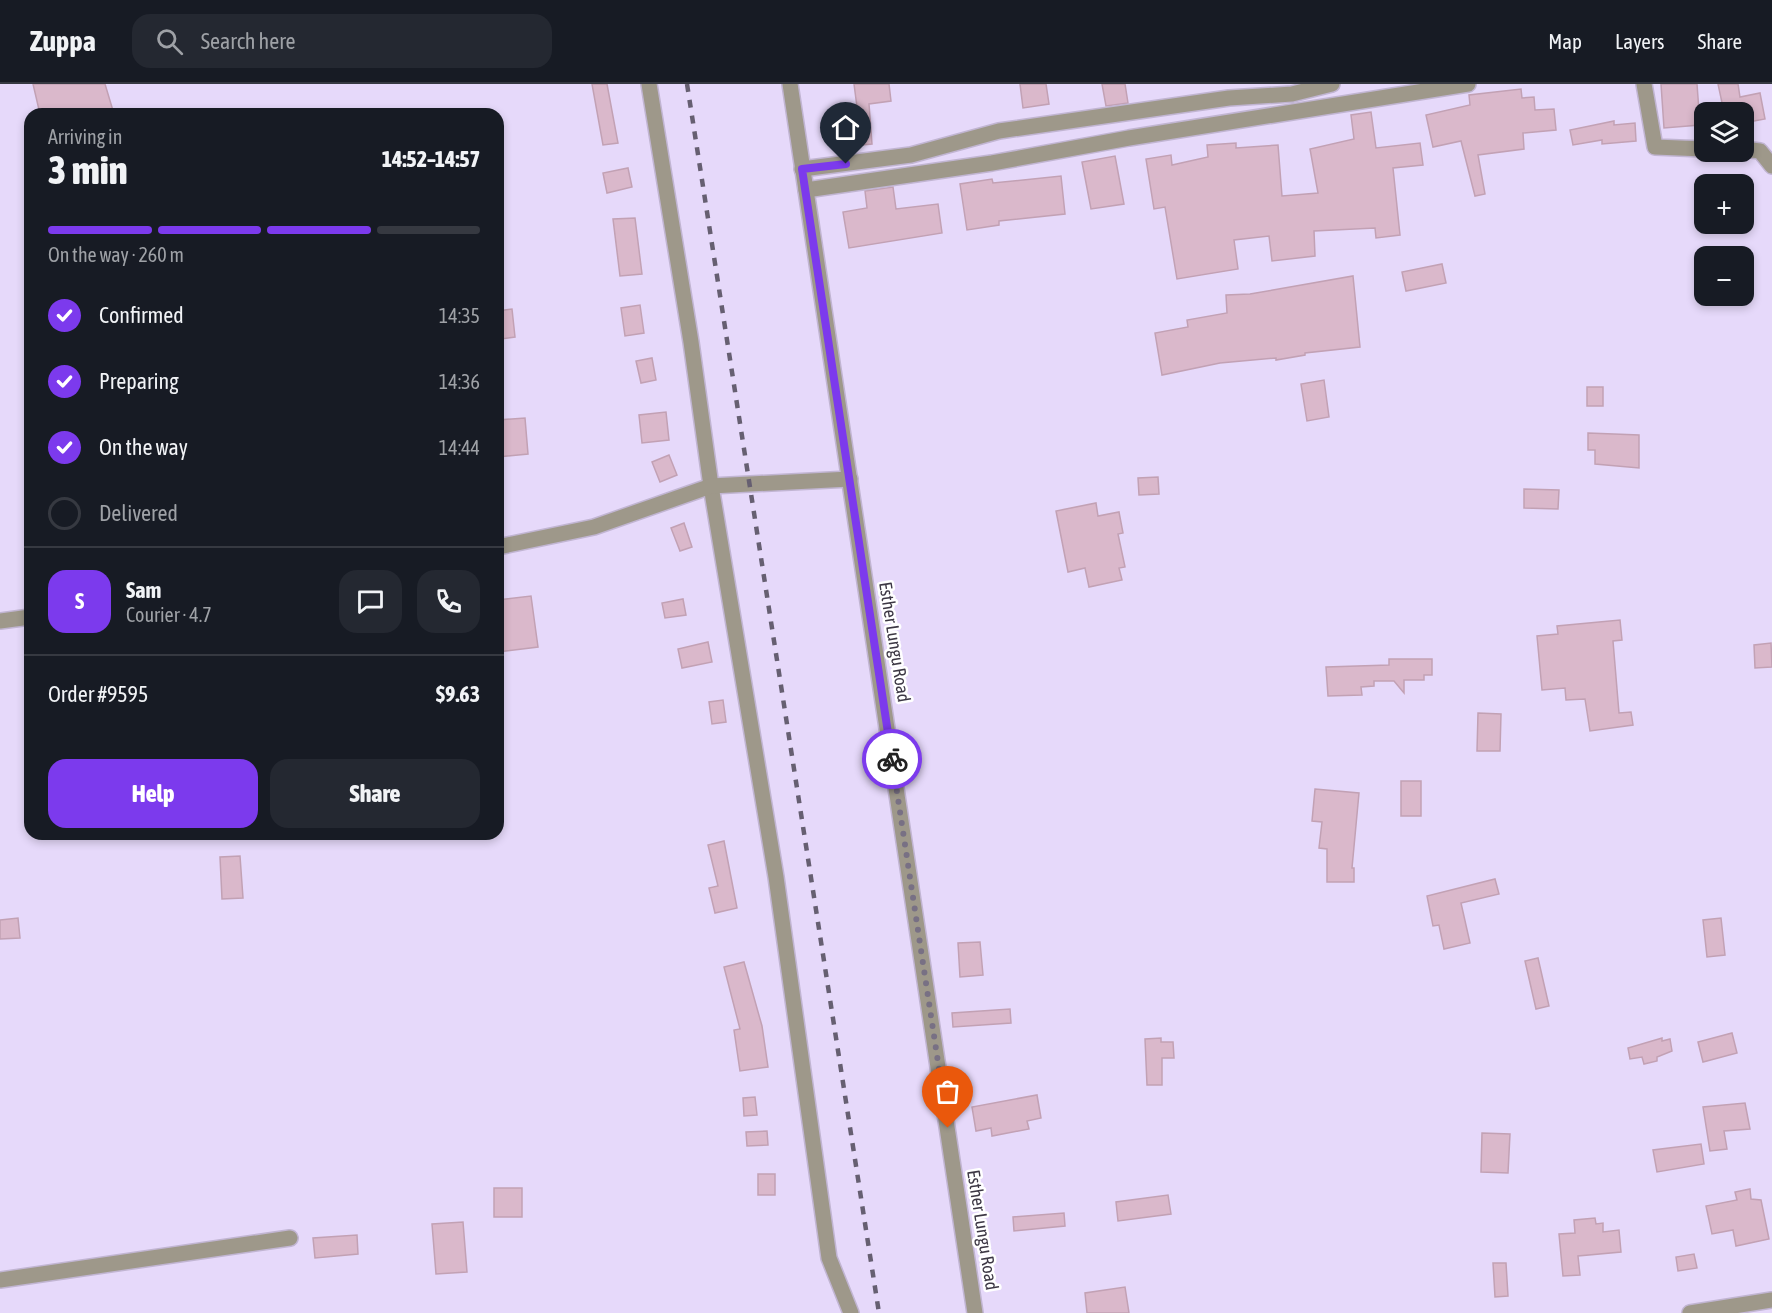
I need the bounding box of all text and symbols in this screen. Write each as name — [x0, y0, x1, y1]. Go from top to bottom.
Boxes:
search box — [132, 14, 552, 68]
text: Zuppa — [30, 25, 96, 57]
icon: search — [153, 25, 186, 58]
text: Search here — [201, 28, 296, 54]
text: Map — [1548, 29, 1582, 53]
text: Layers — [1615, 29, 1665, 53]
text: Share — [1698, 29, 1742, 53]
pin — [820, 102, 871, 164]
map controls — [1694, 102, 1754, 306]
button: layers — [1694, 102, 1754, 162]
icon: home — [829, 111, 862, 144]
text: Arriving in — [48, 125, 122, 148]
text: 14:52–14:57 — [382, 146, 480, 172]
text: 3 min — [48, 148, 128, 192]
button: + — [1694, 174, 1754, 234]
text: On the way · 260 m — [48, 243, 184, 266]
button: − — [1694, 246, 1754, 306]
icon: check — [48, 299, 81, 332]
text: Confirmed — [99, 302, 184, 328]
text: 14:35 — [439, 304, 480, 327]
icon: check — [48, 365, 81, 398]
text: Preparing — [99, 368, 179, 394]
text: 14:36 — [439, 370, 480, 393]
icon: check — [48, 431, 81, 464]
text: On the way — [99, 434, 188, 460]
text: 14:44 — [439, 436, 480, 459]
text: Delivered — [99, 500, 178, 526]
button: chat — [339, 570, 402, 633]
button: phone — [417, 570, 480, 633]
text: Sam — [126, 577, 161, 603]
street label: Esther Lungu Road — [875, 580, 915, 704]
text: S — [75, 588, 84, 614]
text: Courier · 4.7 — [126, 603, 212, 626]
text: Order #9595 — [48, 681, 148, 707]
text: $9.63 — [436, 681, 480, 707]
courier — [862, 729, 922, 789]
icon: bike — [876, 743, 909, 776]
button: Help — [48, 759, 258, 828]
button: Share — [270, 759, 480, 828]
pin — [922, 1066, 973, 1128]
icon: bag — [931, 1075, 964, 1108]
street label: Esther Lungu Road — [963, 1168, 1003, 1292]

